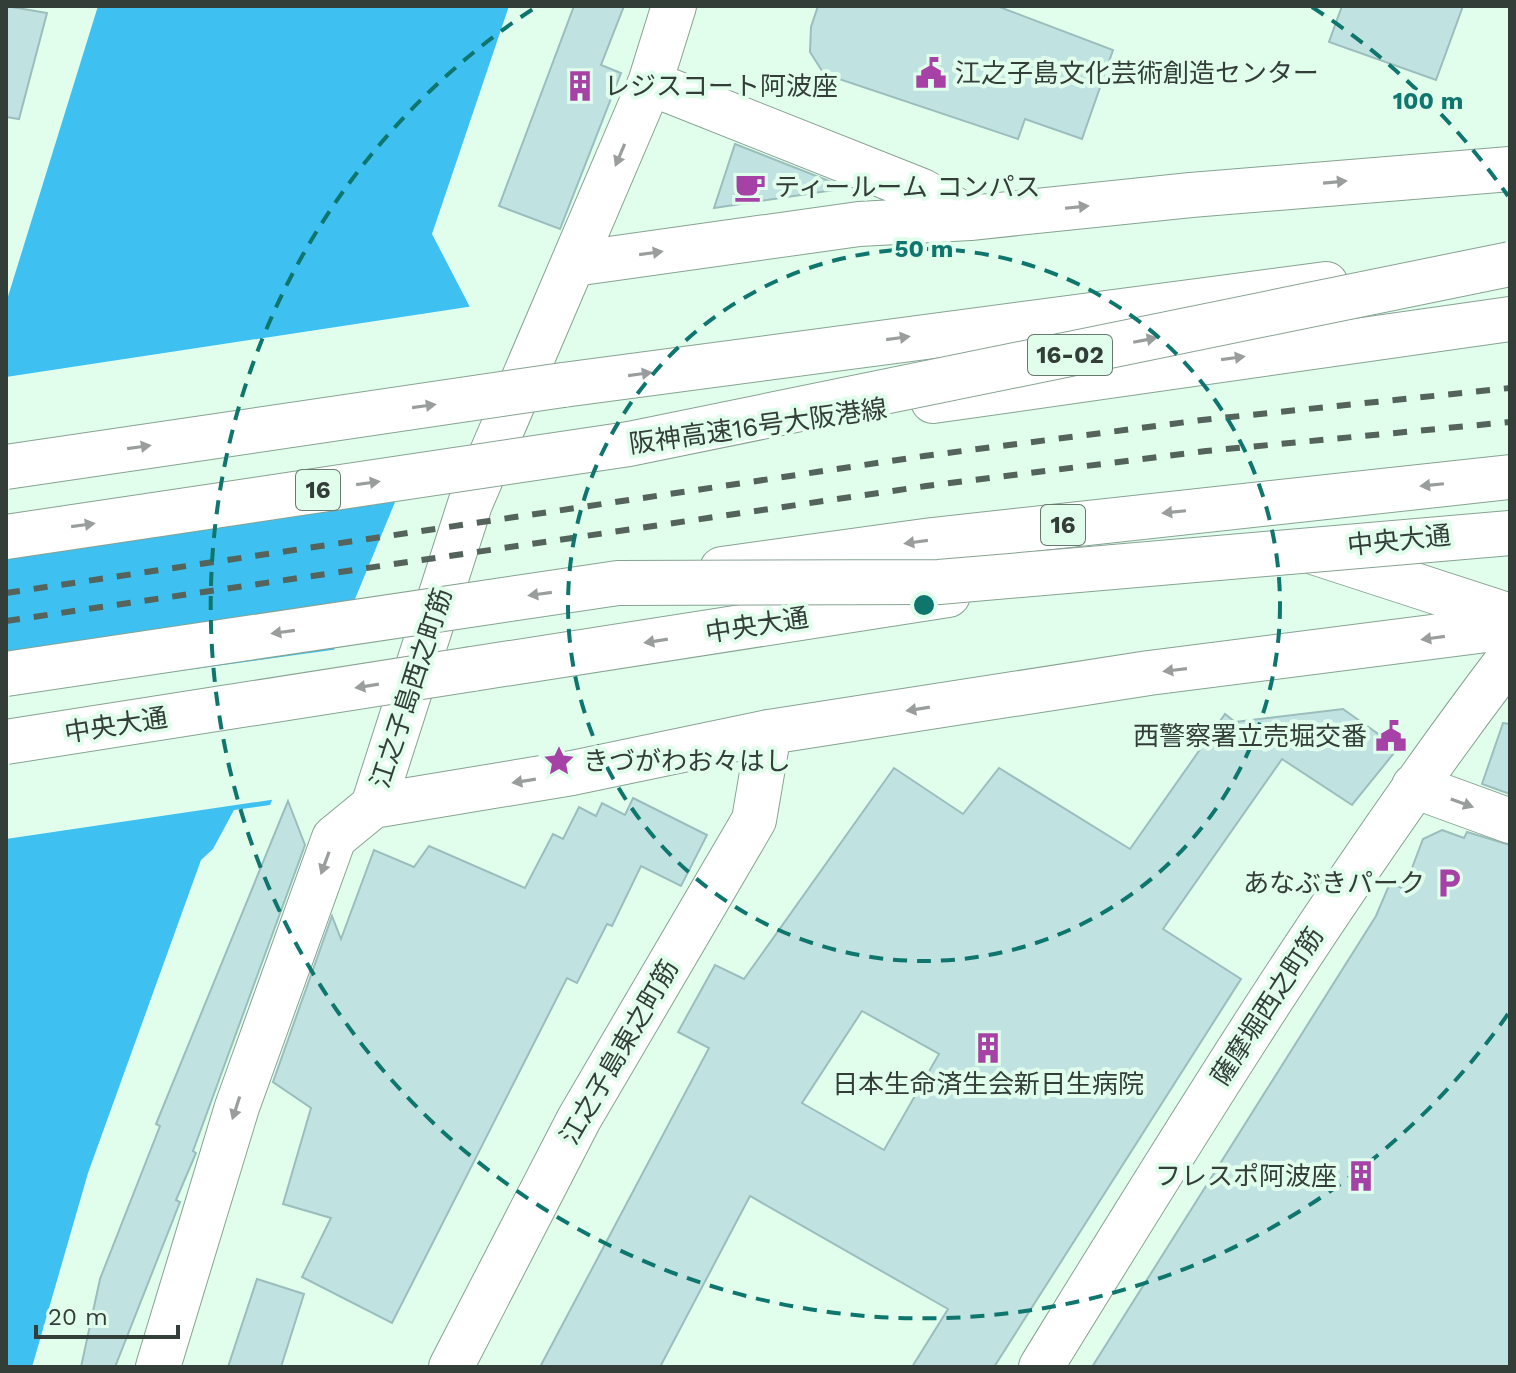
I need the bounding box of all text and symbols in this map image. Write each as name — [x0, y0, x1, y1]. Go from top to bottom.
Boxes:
public building icon: 江之子島文化芸術創造センター — [914, 56, 948, 90]
place label: 江之子島文化芸術創造センター — [955, 58, 1319, 88]
building icon: レジスコート阿波座 — [563, 69, 597, 103]
place label: レジスコート阿波座 — [604, 71, 838, 101]
text: 100 m — [1393, 87, 1463, 115]
one-way arrow — [613, 143, 626, 167]
cafe icon: ティールーム コンパス — [733, 170, 767, 204]
place label: ティールーム コンパス — [774, 172, 1041, 202]
one-way arrow — [1323, 176, 1348, 189]
one-way arrow — [1064, 200, 1089, 213]
text: 50 m — [895, 235, 953, 263]
one-way arrow — [639, 246, 664, 259]
one-way arrow — [886, 331, 911, 344]
one-way arrow — [1133, 333, 1158, 346]
road number: 16-02 — [1028, 335, 1112, 375]
one-way arrow — [1221, 351, 1246, 364]
one-way arrow — [628, 367, 653, 380]
street label: 阪神高速16号大阪港線 — [627, 393, 889, 459]
one-way arrow — [411, 399, 436, 411]
one-way arrow — [126, 441, 151, 453]
road number: 16 — [296, 470, 340, 510]
one-way arrow — [356, 476, 381, 489]
one-way arrow — [1419, 479, 1444, 492]
road number: 16 — [1041, 505, 1085, 545]
one-way arrow — [1161, 506, 1186, 519]
one-way arrow — [71, 518, 96, 531]
street label: 中央大通 — [1346, 520, 1452, 560]
one-way arrow — [903, 536, 928, 549]
street label: 江之子島西之町筋 — [365, 584, 457, 792]
one-way arrow — [528, 588, 553, 601]
centre of rings — [910, 591, 938, 619]
street label: 中央大通 — [703, 602, 811, 648]
one-way arrow — [270, 626, 295, 639]
one-way arrow — [1420, 632, 1445, 645]
one-way arrow — [643, 635, 668, 647]
one-way arrow — [1162, 664, 1187, 677]
one-way arrow — [354, 680, 379, 692]
street label: 中央大通 — [62, 702, 170, 748]
one-way arrow — [905, 703, 930, 716]
public building icon: 西警察署立売堀交番 — [1374, 719, 1408, 753]
place label: 西警察署立売堀交番 — [1133, 721, 1367, 751]
place icon: きづがわお々はし — [542, 744, 576, 778]
place label: きづがわお々はし — [583, 746, 791, 776]
one-way arrow — [511, 775, 536, 788]
one-way arrow — [1450, 797, 1474, 810]
one-way arrow — [318, 852, 330, 876]
parking icon: あなぶきパーク — [1432, 866, 1466, 900]
place label: あなぶきパーク — [1243, 868, 1425, 898]
street label: 薩摩堀西之町筋 — [1205, 922, 1329, 1090]
street label: 江之子島東之町筋 — [554, 954, 684, 1150]
building icon: 日本生命済生会新日生病院 — [971, 1031, 1005, 1065]
place label: 日本生命済生会新日生病院 — [832, 1069, 1144, 1099]
one-way arrow — [230, 1096, 242, 1120]
building icon: フレスポ阿波座 — [1344, 1159, 1378, 1193]
place label: フレスポ阿波座 — [1155, 1161, 1337, 1191]
scale bar — [36, 1289, 178, 1339]
text: 20 m — [48, 1303, 108, 1331]

